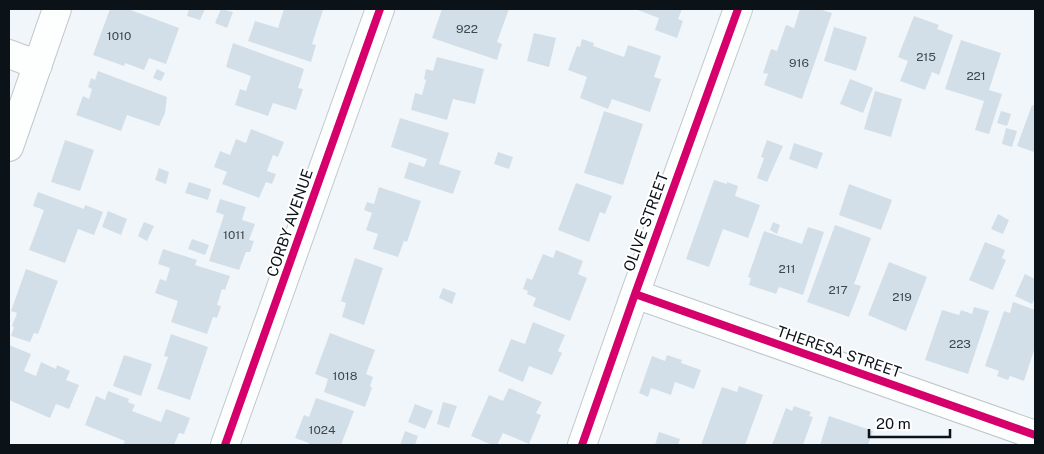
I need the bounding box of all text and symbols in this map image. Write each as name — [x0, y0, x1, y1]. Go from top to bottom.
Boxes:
house number: 922 — [456, 22, 478, 36]
house number: 1010 — [107, 29, 131, 43]
house number: 215 — [916, 50, 936, 64]
house number: 916 — [789, 56, 809, 70]
house number: 221 — [966, 69, 986, 83]
street label: CORBY AVENUE — [263, 167, 316, 279]
street label: OLIVE STREET — [620, 170, 671, 273]
house number: 1011 — [223, 228, 245, 242]
house number: 211 — [779, 262, 795, 276]
house number: 217 — [828, 283, 848, 297]
house number: 219 — [892, 290, 912, 304]
street label: THERESA STREET — [775, 322, 904, 381]
house number: 223 — [949, 337, 971, 351]
house number: 1018 — [333, 369, 358, 383]
scale bar — [869, 406, 950, 438]
text: 20 m — [876, 415, 911, 432]
house number: 1024 — [309, 423, 336, 437]

